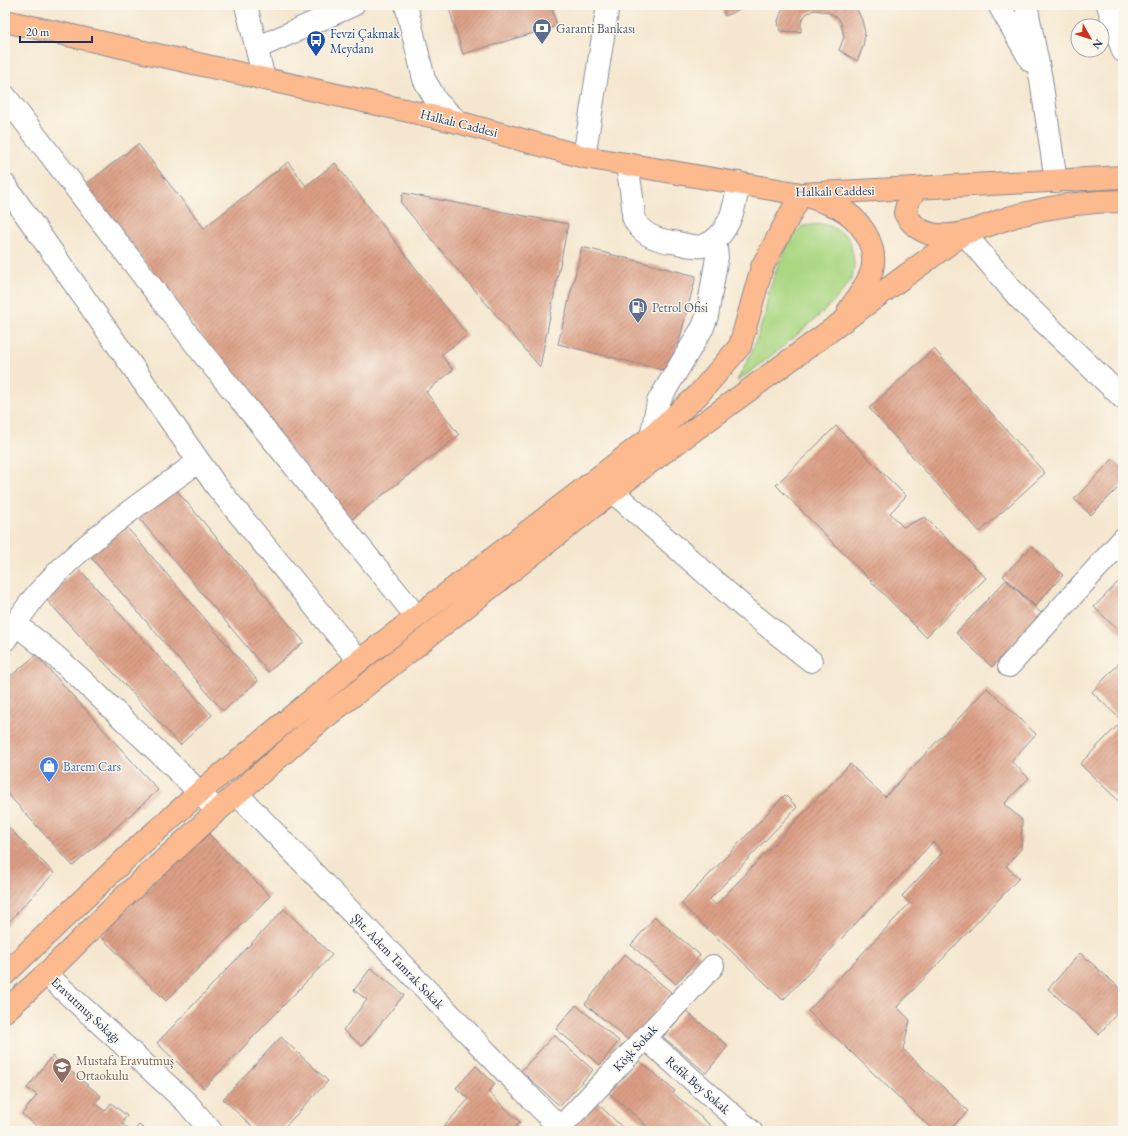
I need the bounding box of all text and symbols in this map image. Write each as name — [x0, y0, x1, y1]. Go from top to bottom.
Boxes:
bank icon: Garanti Bankası — [531, 17, 553, 45]
scale bar — [20, 18, 92, 44]
north arrow — [1070, 18, 1110, 58]
place label: Garanti Bankası — [556, 20, 635, 37]
text: 20 m — [26, 24, 50, 40]
place label: Fevzi Çakmak Meydanı — [330, 25, 401, 57]
bus stop icon: Fevzi Çakmak Meydanı — [305, 29, 327, 57]
text: N — [1089, 36, 1106, 52]
street label: Halkalı Caddesi — [419, 105, 499, 141]
street label: Halkalı Caddesi — [795, 182, 875, 200]
fuel station icon: Petrol Ofisi — [627, 296, 649, 324]
place label: Petrol Ofisi — [652, 299, 708, 316]
shop icon: Barem Cars — [38, 755, 60, 783]
place label: Barem Cars — [63, 758, 121, 775]
street label: Şht. Adem Tamrak Sokak — [348, 910, 449, 1013]
street label: Eravutmuş Sokağı — [48, 973, 124, 1047]
street label: Köşk Sokak — [609, 1020, 662, 1075]
place label: Mustafa Eravutmuş Ortaokulu — [76, 1052, 174, 1084]
street label: Refik Bey Sokak — [662, 1052, 735, 1118]
school or university icon: Mustafa Eravutmuş Ortaokulu — [51, 1056, 73, 1084]

